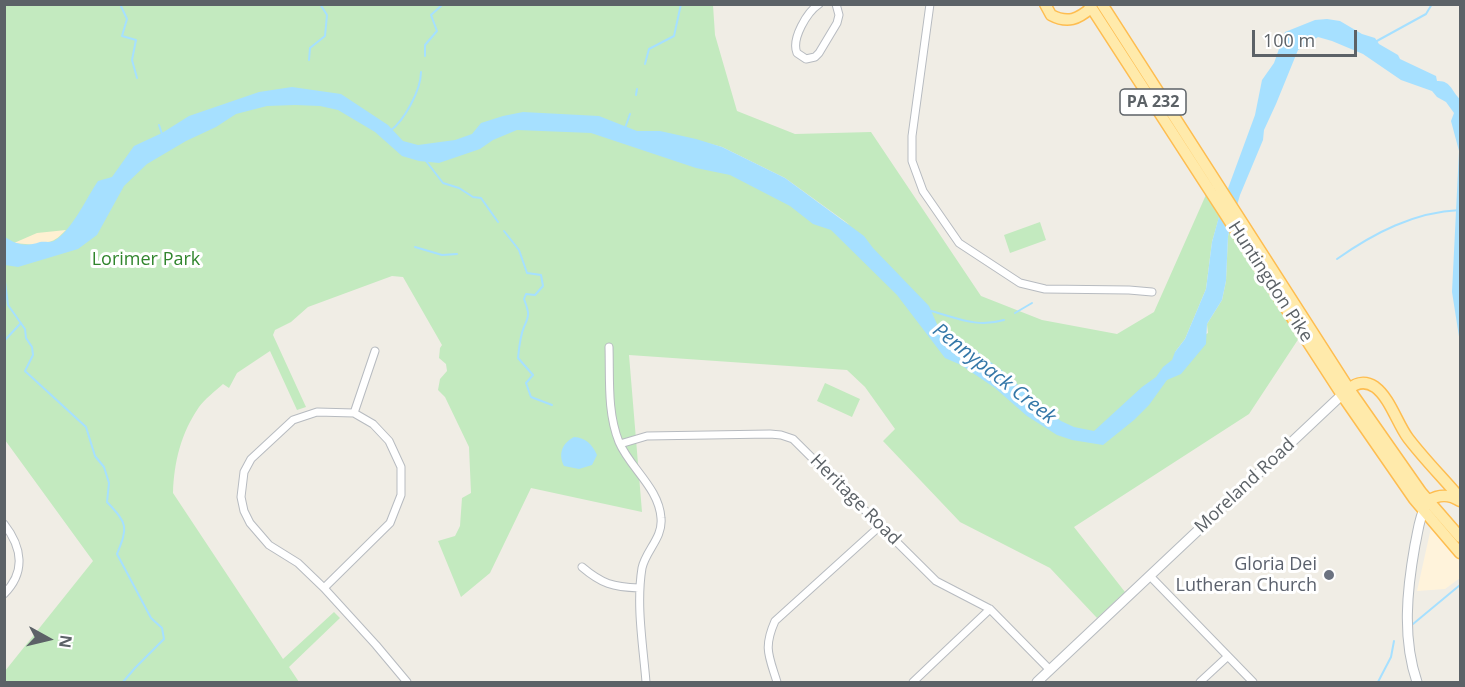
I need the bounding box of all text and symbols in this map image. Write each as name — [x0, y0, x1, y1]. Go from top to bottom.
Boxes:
scale bar — [1255, 18, 1360, 56]
text: 100 m — [1263, 28, 1315, 52]
road number: PA 232 — [1120, 89, 1186, 115]
street label: Huntingdon Pike — [1223, 218, 1317, 346]
park label: Lorimer Park — [92, 249, 200, 271]
water label: Pennypack Creek — [928, 318, 1060, 430]
street label: Moreland Road — [1191, 434, 1299, 538]
street label: Heritage Road — [805, 450, 905, 550]
place label: Gloria Dei Lutheran Church — [1175, 554, 1317, 596]
marker: Gloria Dei Lutheran Church — [1322, 568, 1336, 582]
north arrow — [18, 609, 78, 669]
text: N — [54, 634, 78, 649]

